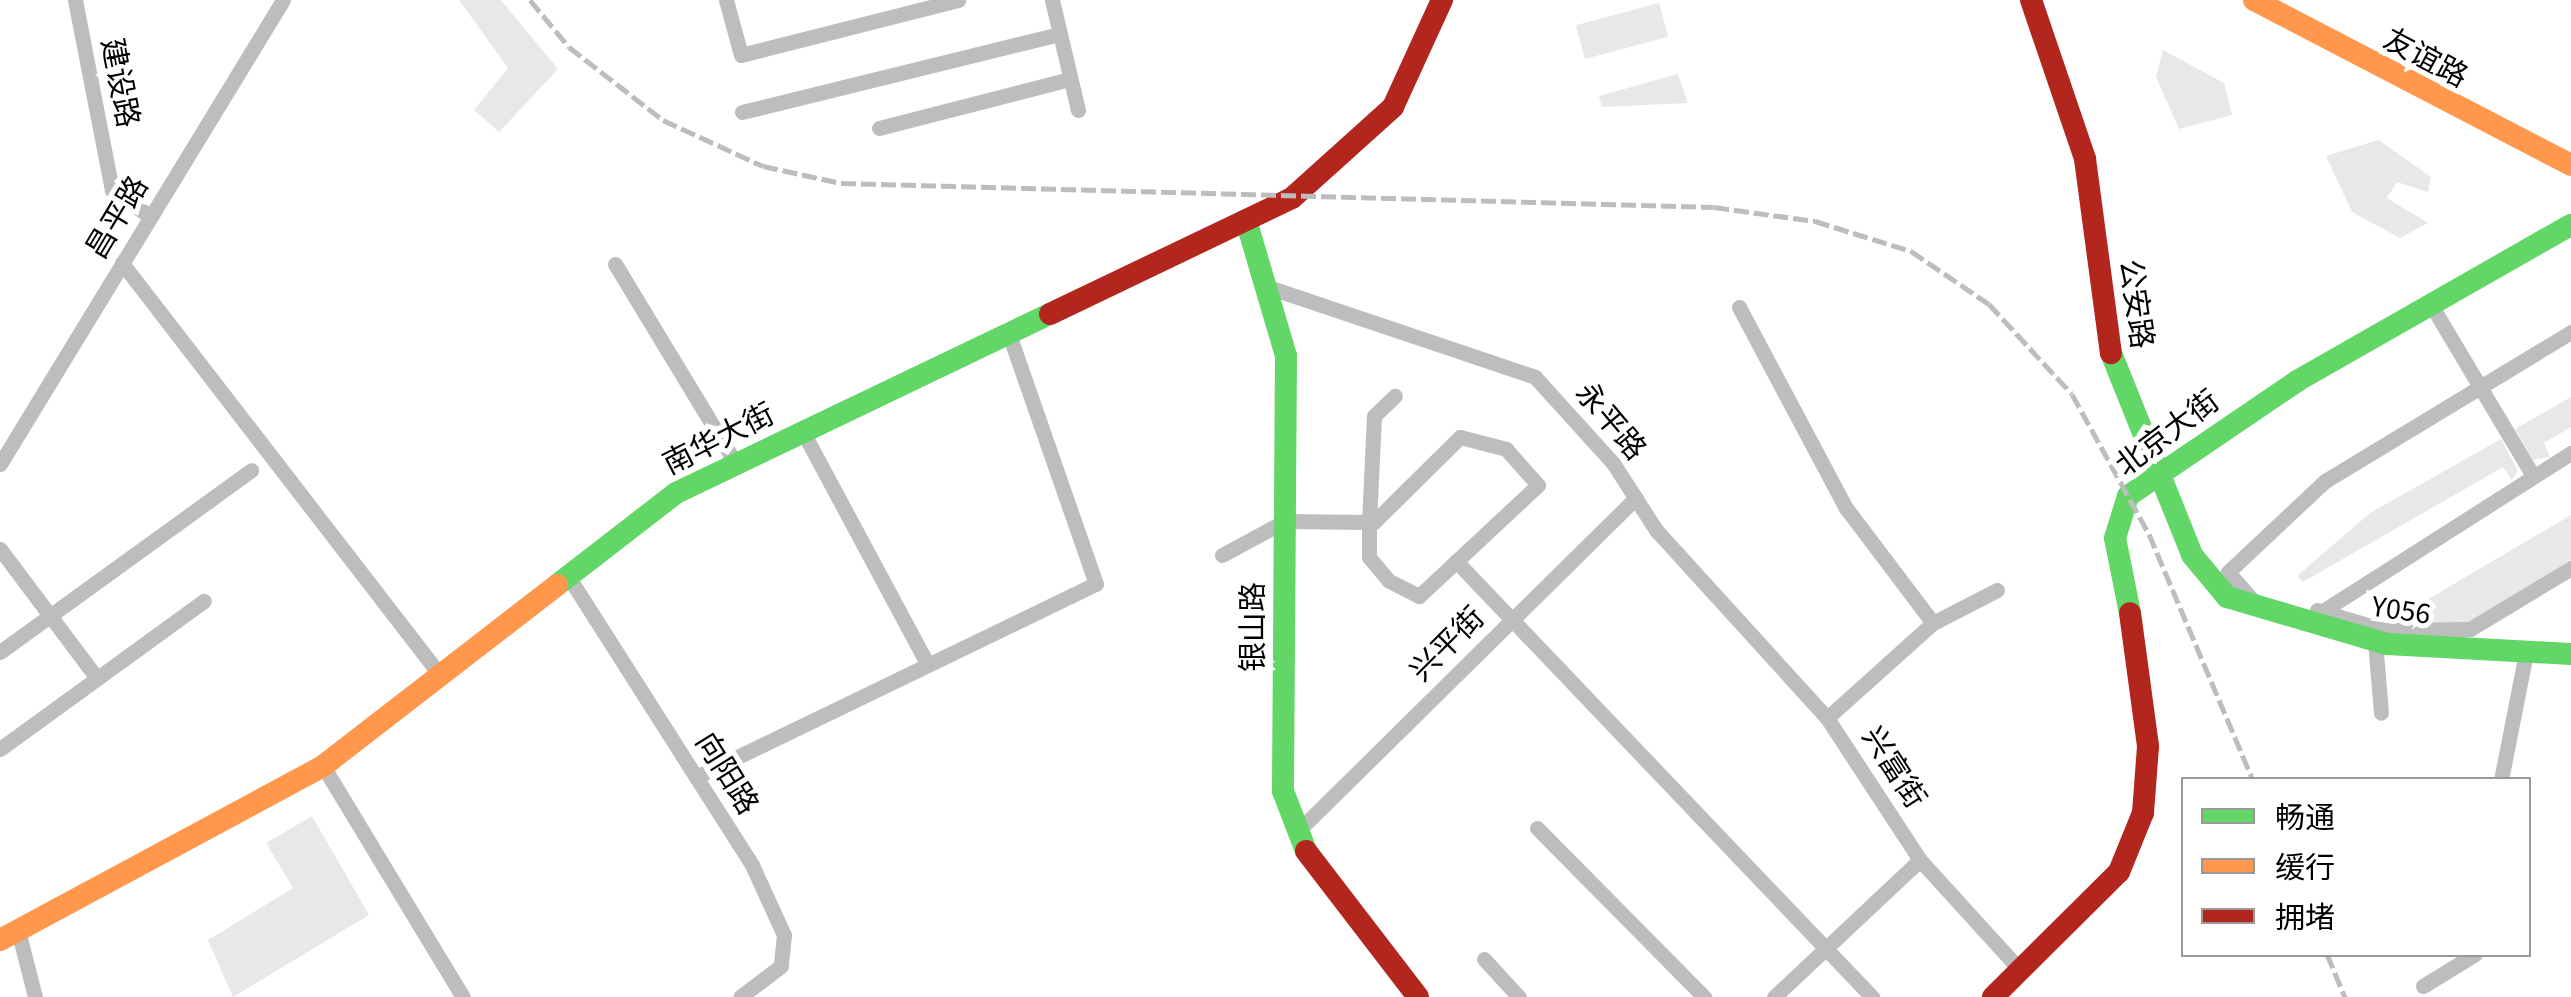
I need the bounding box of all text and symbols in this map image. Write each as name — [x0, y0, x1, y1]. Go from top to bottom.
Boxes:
street label: 友谊路 — [2377, 22, 2473, 96]
street label: 建设路 — [93, 35, 145, 131]
street label: 昌平路 — [79, 170, 157, 266]
street label: 公安路 — [2111, 257, 2159, 351]
street label: 永平路 — [1567, 376, 1653, 468]
street label: 北京大街 — [2109, 384, 2227, 484]
street label: 南华大街 — [657, 397, 781, 483]
street label: 银山路 — [1236, 582, 1272, 672]
street label: Y056 — [2369, 589, 2433, 633]
street label: 兴平街 — [1403, 600, 1493, 690]
street label: 兴富街 — [1853, 720, 1933, 816]
street label: 向阳路 — [687, 726, 765, 822]
legend — [2181, 777, 2531, 957]
text: 畅通 — [2275, 797, 2335, 840]
text: 缓行 — [2275, 847, 2335, 890]
text: 拥堵 — [2275, 897, 2335, 940]

